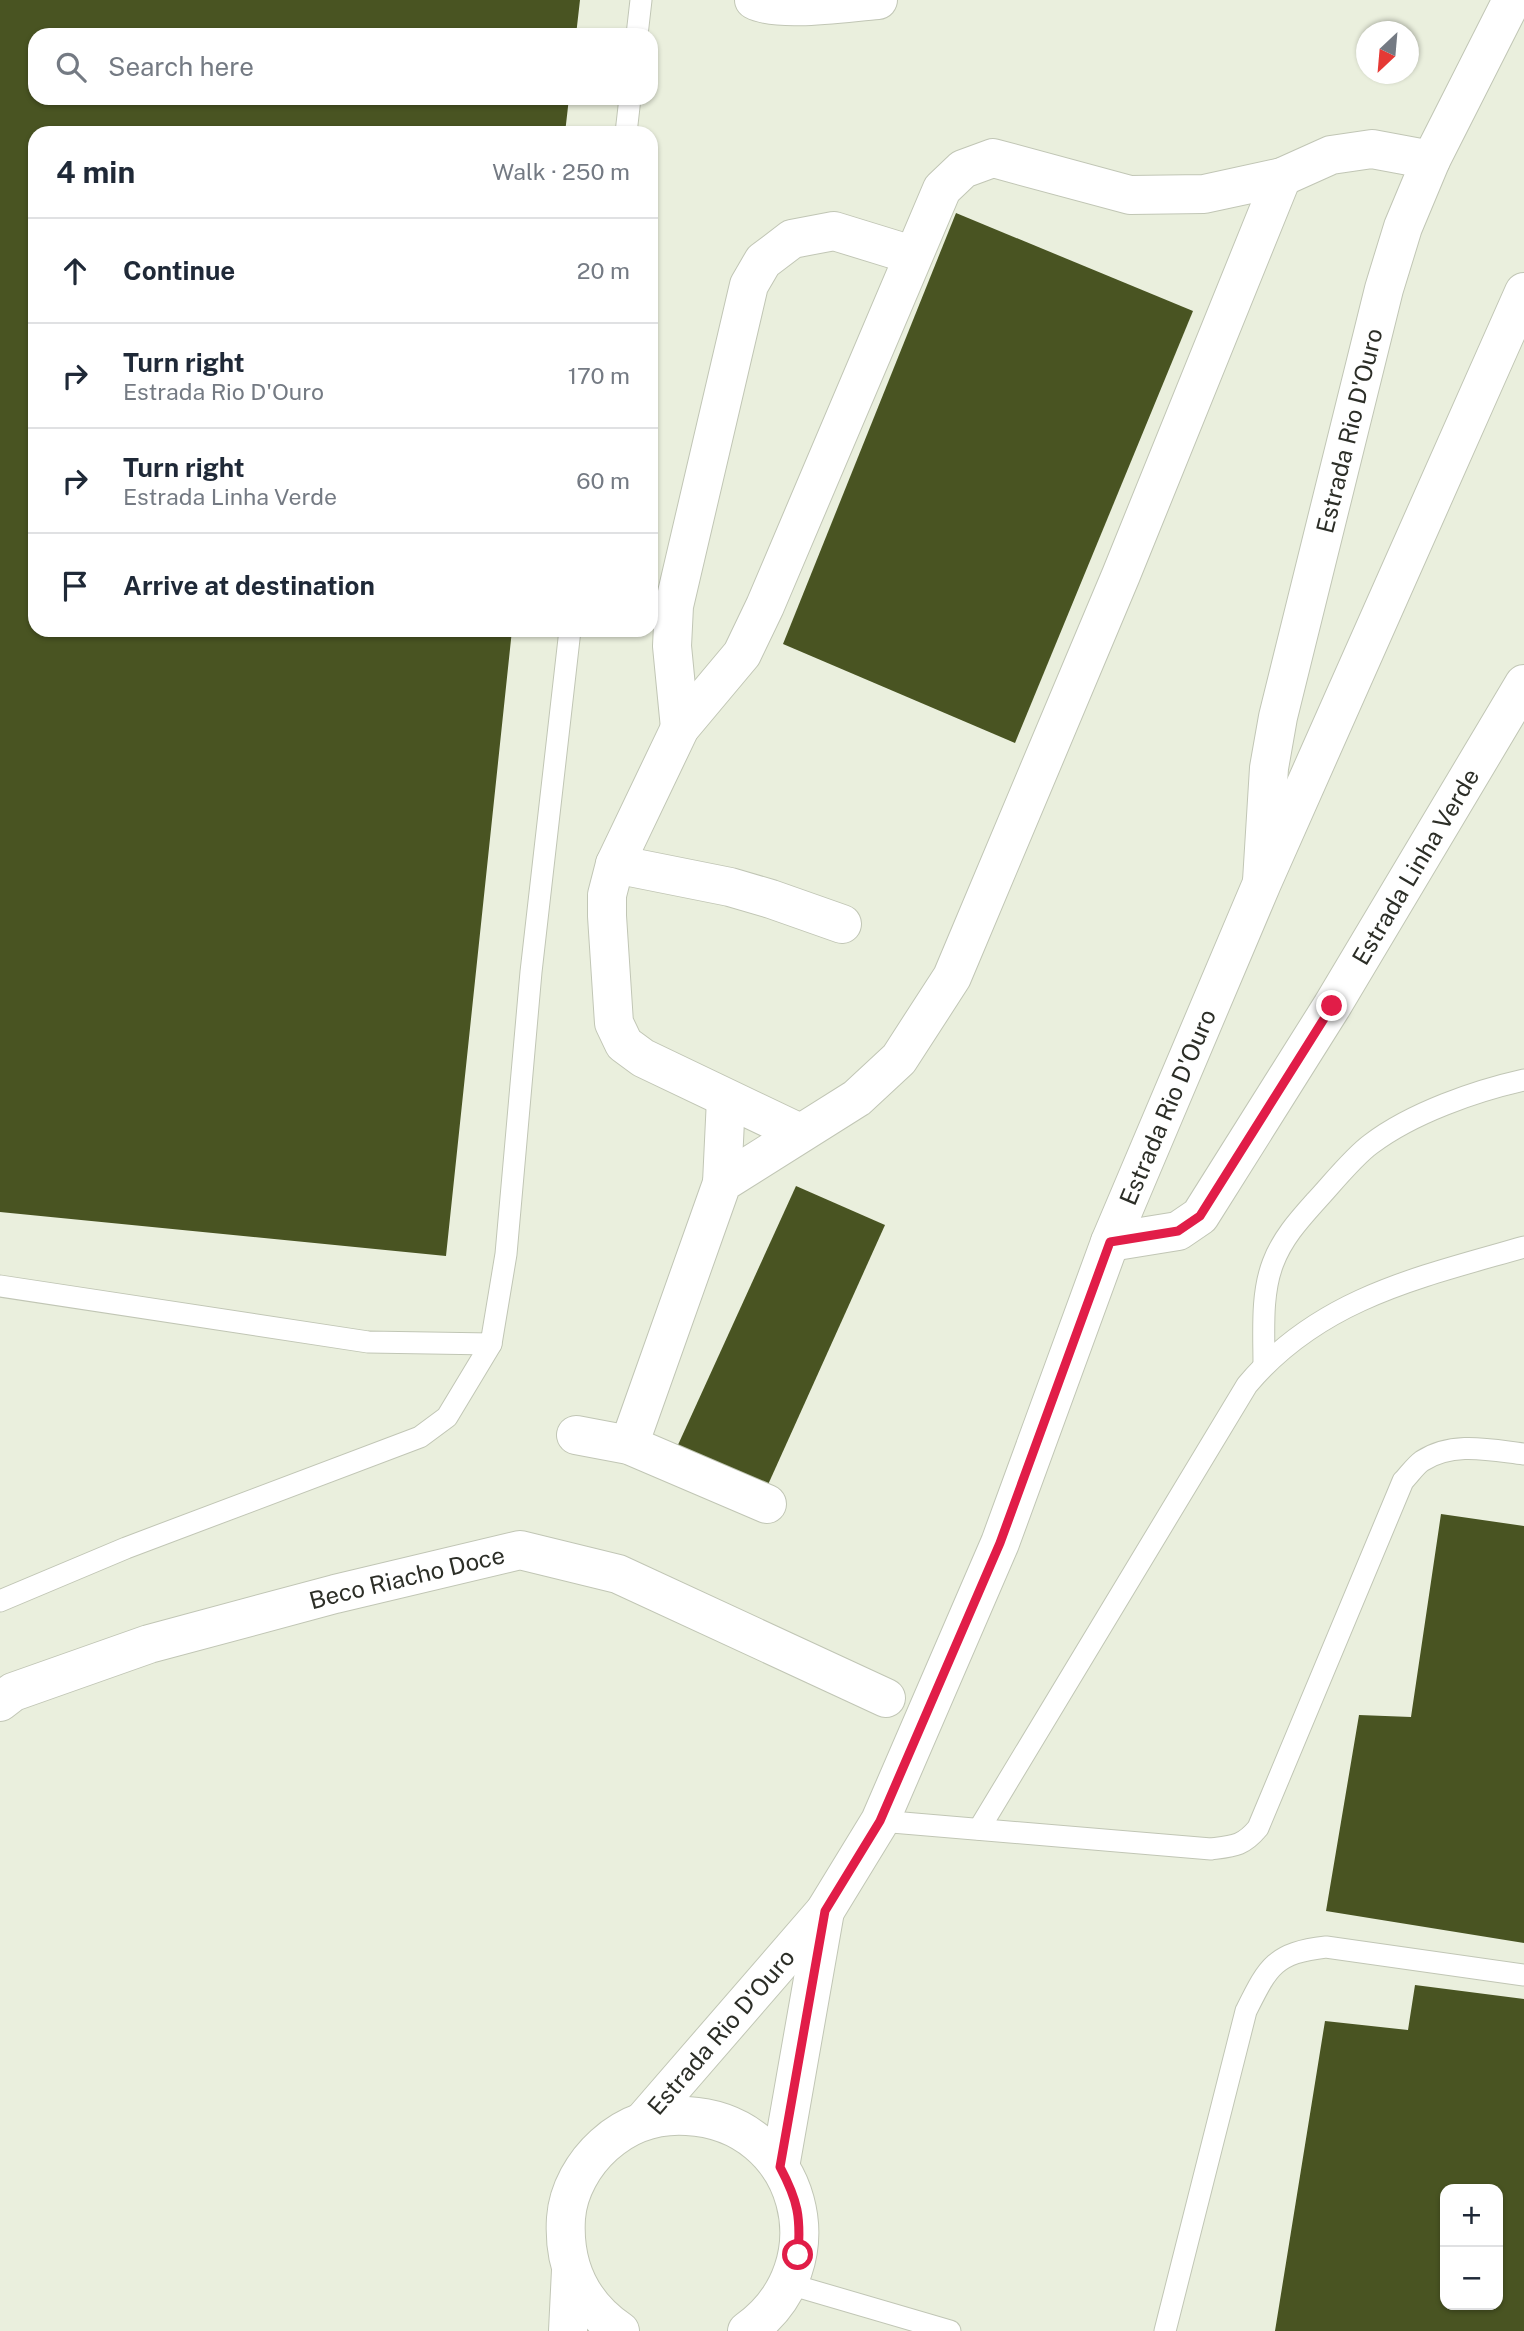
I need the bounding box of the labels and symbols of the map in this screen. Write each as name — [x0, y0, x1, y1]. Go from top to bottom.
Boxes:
north arrow — [1356, 21, 1419, 84]
street label: Estrada Rio D'Ouro — [1310, 325, 1388, 536]
street label: Estrada Linha Verde — [1346, 763, 1484, 970]
route end — [1316, 990, 1347, 1021]
street label: Estrada Rio D'Ouro — [1113, 1005, 1221, 1209]
street label: Beco Riacho Doce — [306, 1540, 507, 1614]
street label: Estrada Rio D'Ouro — [641, 1943, 800, 2120]
route start — [782, 2239, 813, 2270]

